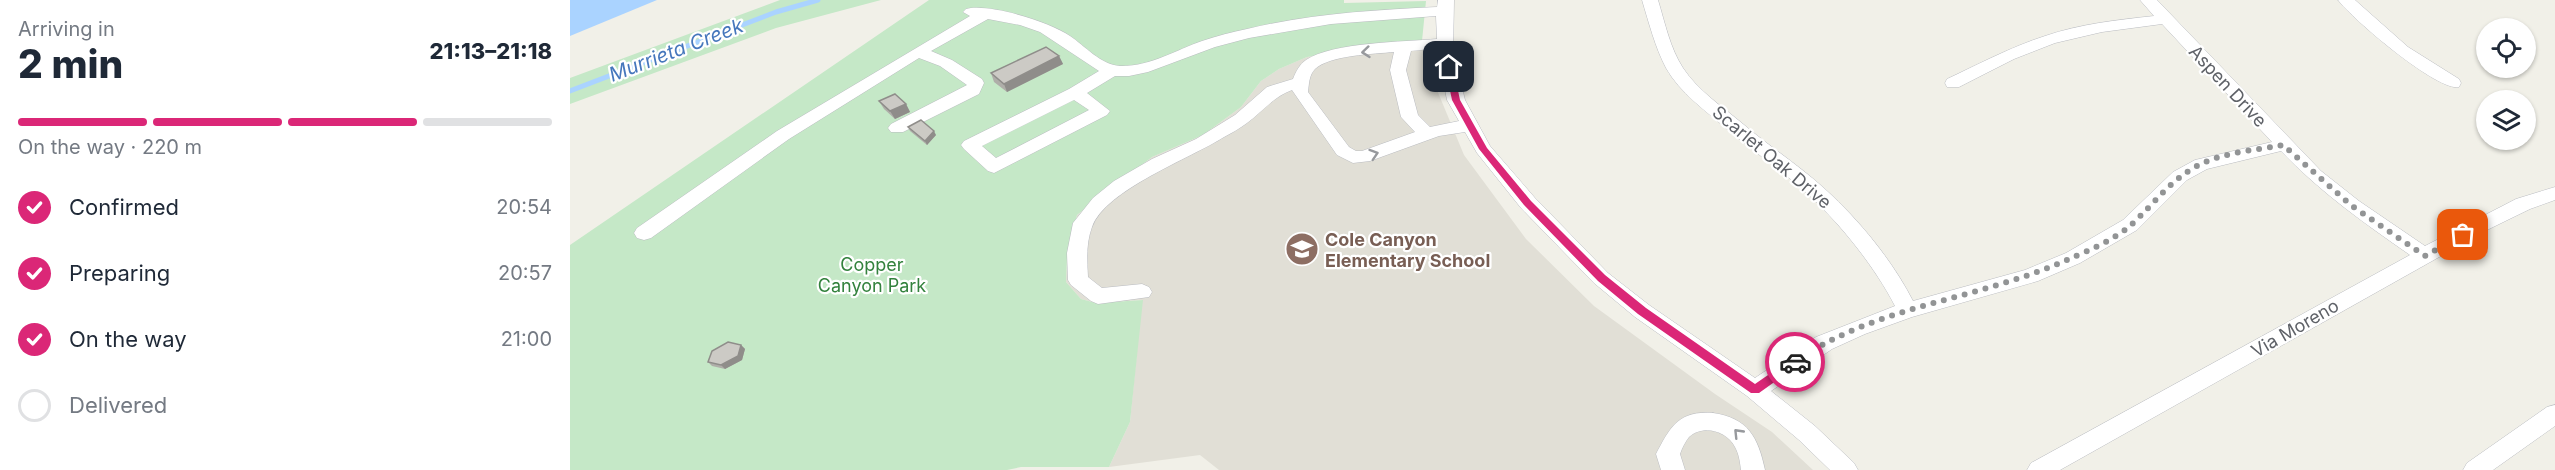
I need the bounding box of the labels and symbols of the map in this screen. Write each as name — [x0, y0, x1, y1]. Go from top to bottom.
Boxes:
water label: Murrieta Creek — [605, 13, 748, 87]
pin — [1423, 41, 1474, 92]
street label: Aspen Drive — [2185, 41, 2271, 131]
one-way arrow — [1361, 45, 1370, 58]
street label: Scarlet Oak Drive — [1708, 101, 1836, 213]
one-way arrow — [1368, 149, 1379, 161]
pin — [2437, 209, 2488, 260]
place label: Cole Canyon Elementary School — [1325, 229, 1490, 271]
school or university icon: Cole Canyon Elementary School — [1284, 231, 1320, 267]
park label: Copper Canyon Park — [818, 254, 926, 296]
street label: Via Moreno — [2248, 295, 2342, 361]
courier — [1765, 332, 1825, 392]
one-way arrow — [1734, 430, 1745, 440]

